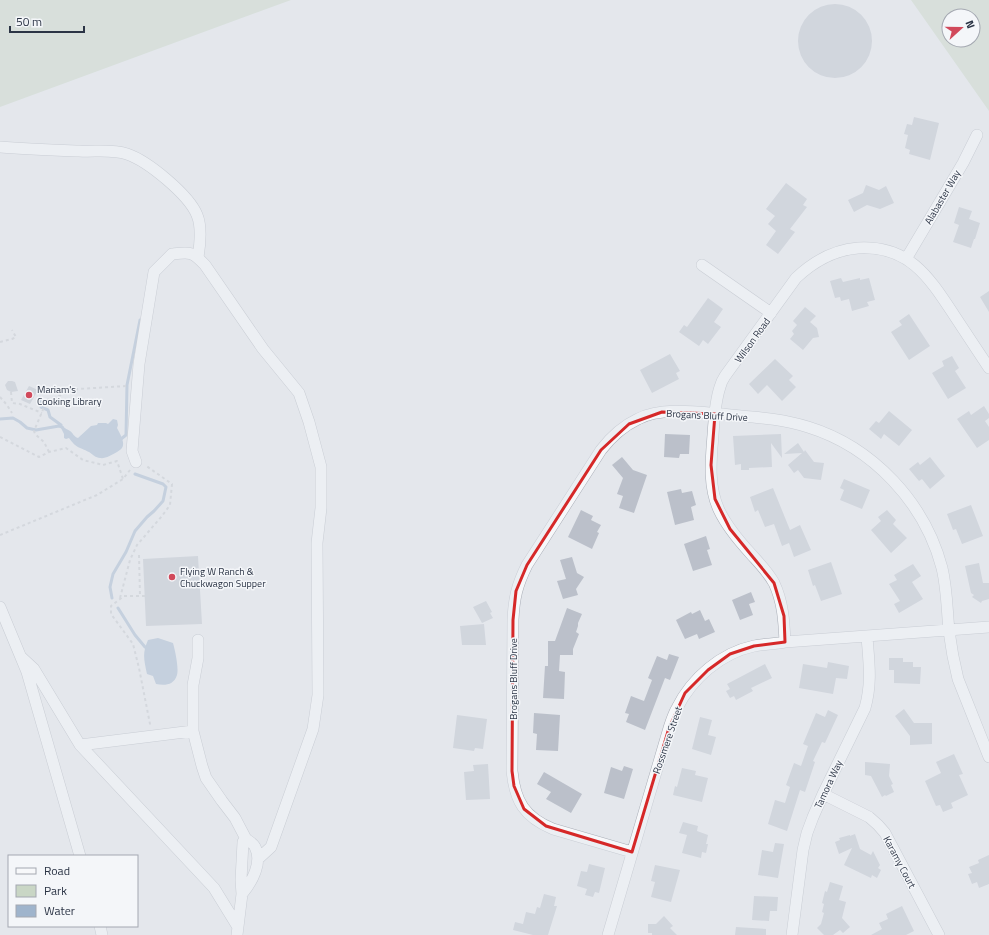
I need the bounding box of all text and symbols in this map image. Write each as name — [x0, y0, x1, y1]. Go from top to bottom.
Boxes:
scale bar — [10, 8, 84, 34]
north arrow — [941, 8, 981, 48]
text: 50 m — [16, 12, 42, 31]
text: N — [962, 18, 979, 31]
street label: Alabaster Way — [921, 167, 964, 227]
street label: Wilson Road — [731, 315, 774, 366]
place label: Mariam's Cooking Library — [37, 382, 102, 409]
marker: Mariam's Cooking Library — [24, 390, 34, 400]
street label: Brogans Bluff Drive — [666, 406, 748, 425]
place label: Flying W Ranch & Chuckwagon Supper — [180, 564, 266, 591]
marker: Flying W Ranch & Chuckwagon Supper — [167, 572, 177, 582]
street label: Brogans Bluff Drive — [506, 638, 521, 720]
street label: Rossmere Street — [649, 704, 686, 776]
street label: Tamora Way — [811, 757, 846, 811]
street label: Karamy Court — [879, 833, 920, 892]
legend — [8, 855, 138, 927]
text: Road — [44, 861, 70, 880]
text: Park — [44, 881, 67, 900]
text: Water — [44, 901, 75, 920]

